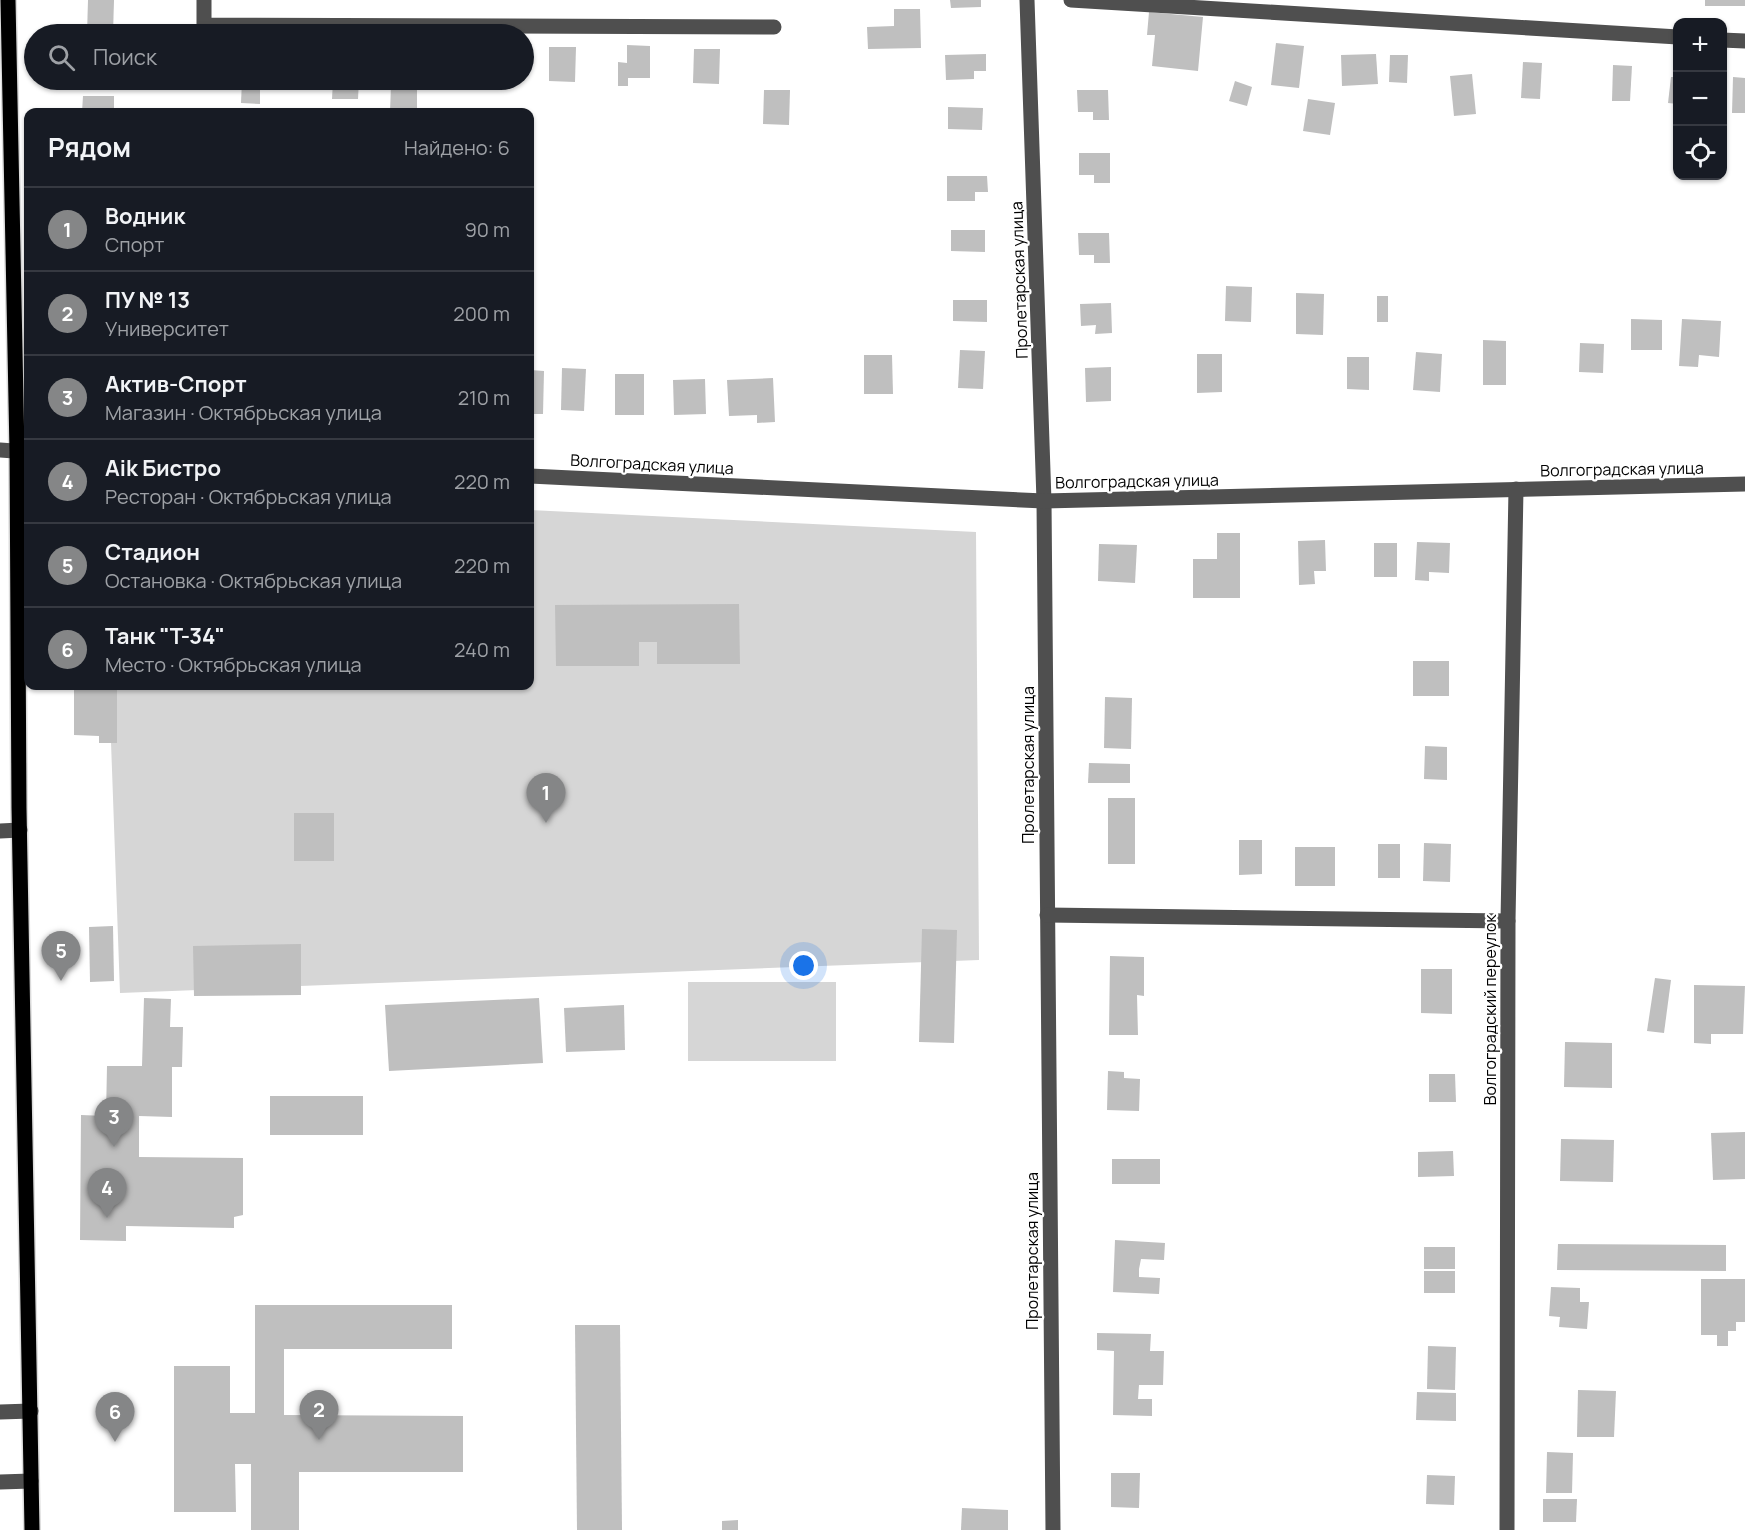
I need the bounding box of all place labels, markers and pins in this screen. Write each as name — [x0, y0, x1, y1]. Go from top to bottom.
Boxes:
pin: 1 — [526, 774, 566, 823]
pin: 5 — [42, 932, 80, 981]
pin: 3 — [94, 1098, 134, 1147]
pin: 4 — [88, 1168, 126, 1218]
pin: 2 — [300, 1390, 338, 1440]
pin: 6 — [96, 1392, 134, 1442]

